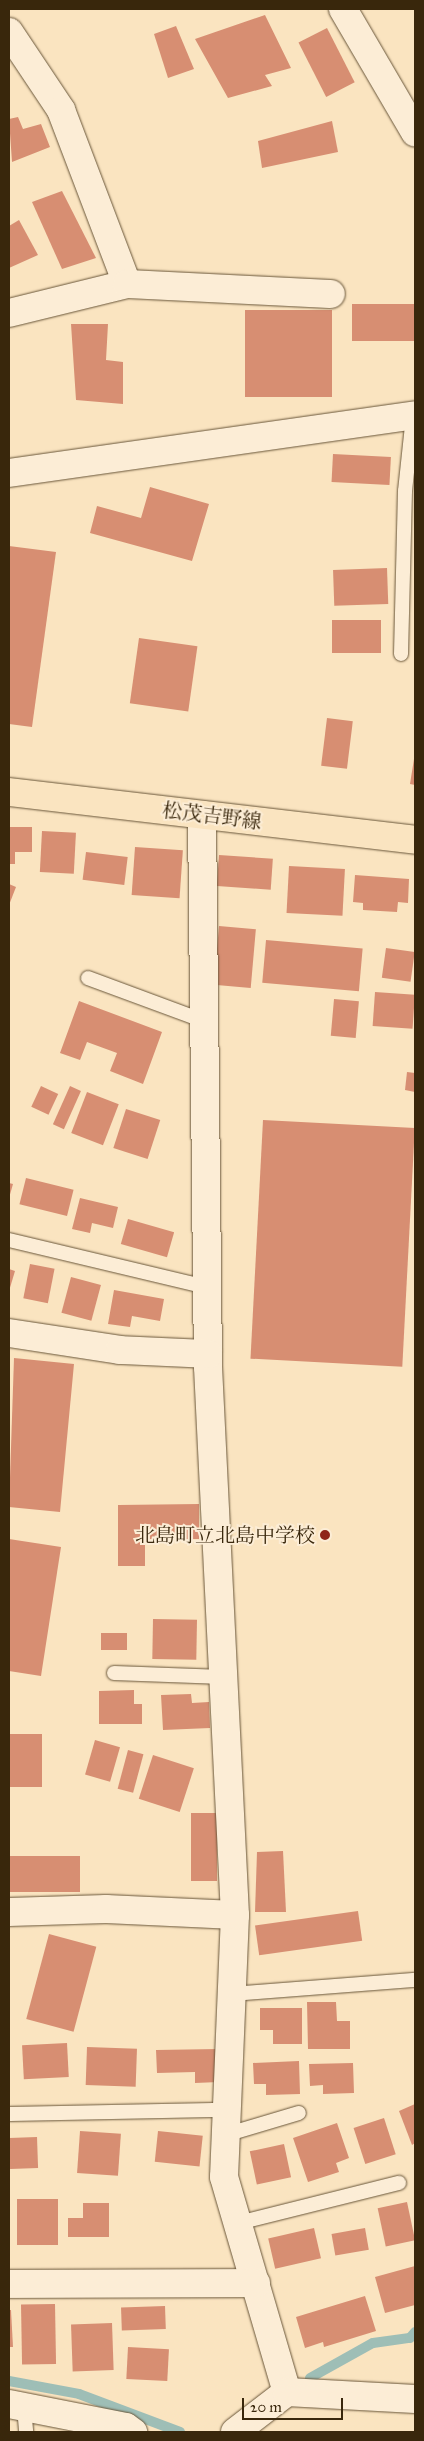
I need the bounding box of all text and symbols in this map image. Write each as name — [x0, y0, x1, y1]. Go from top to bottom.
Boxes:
street label: 松茂吉野線 — [161, 798, 263, 834]
place label: 北島町立北島中学校 — [135, 1523, 315, 1547]
marker: 北島町立北島中学校 — [319, 1529, 331, 1541]
scale bar — [244, 2388, 345, 2420]
text: 20 m — [250, 2398, 282, 2416]

